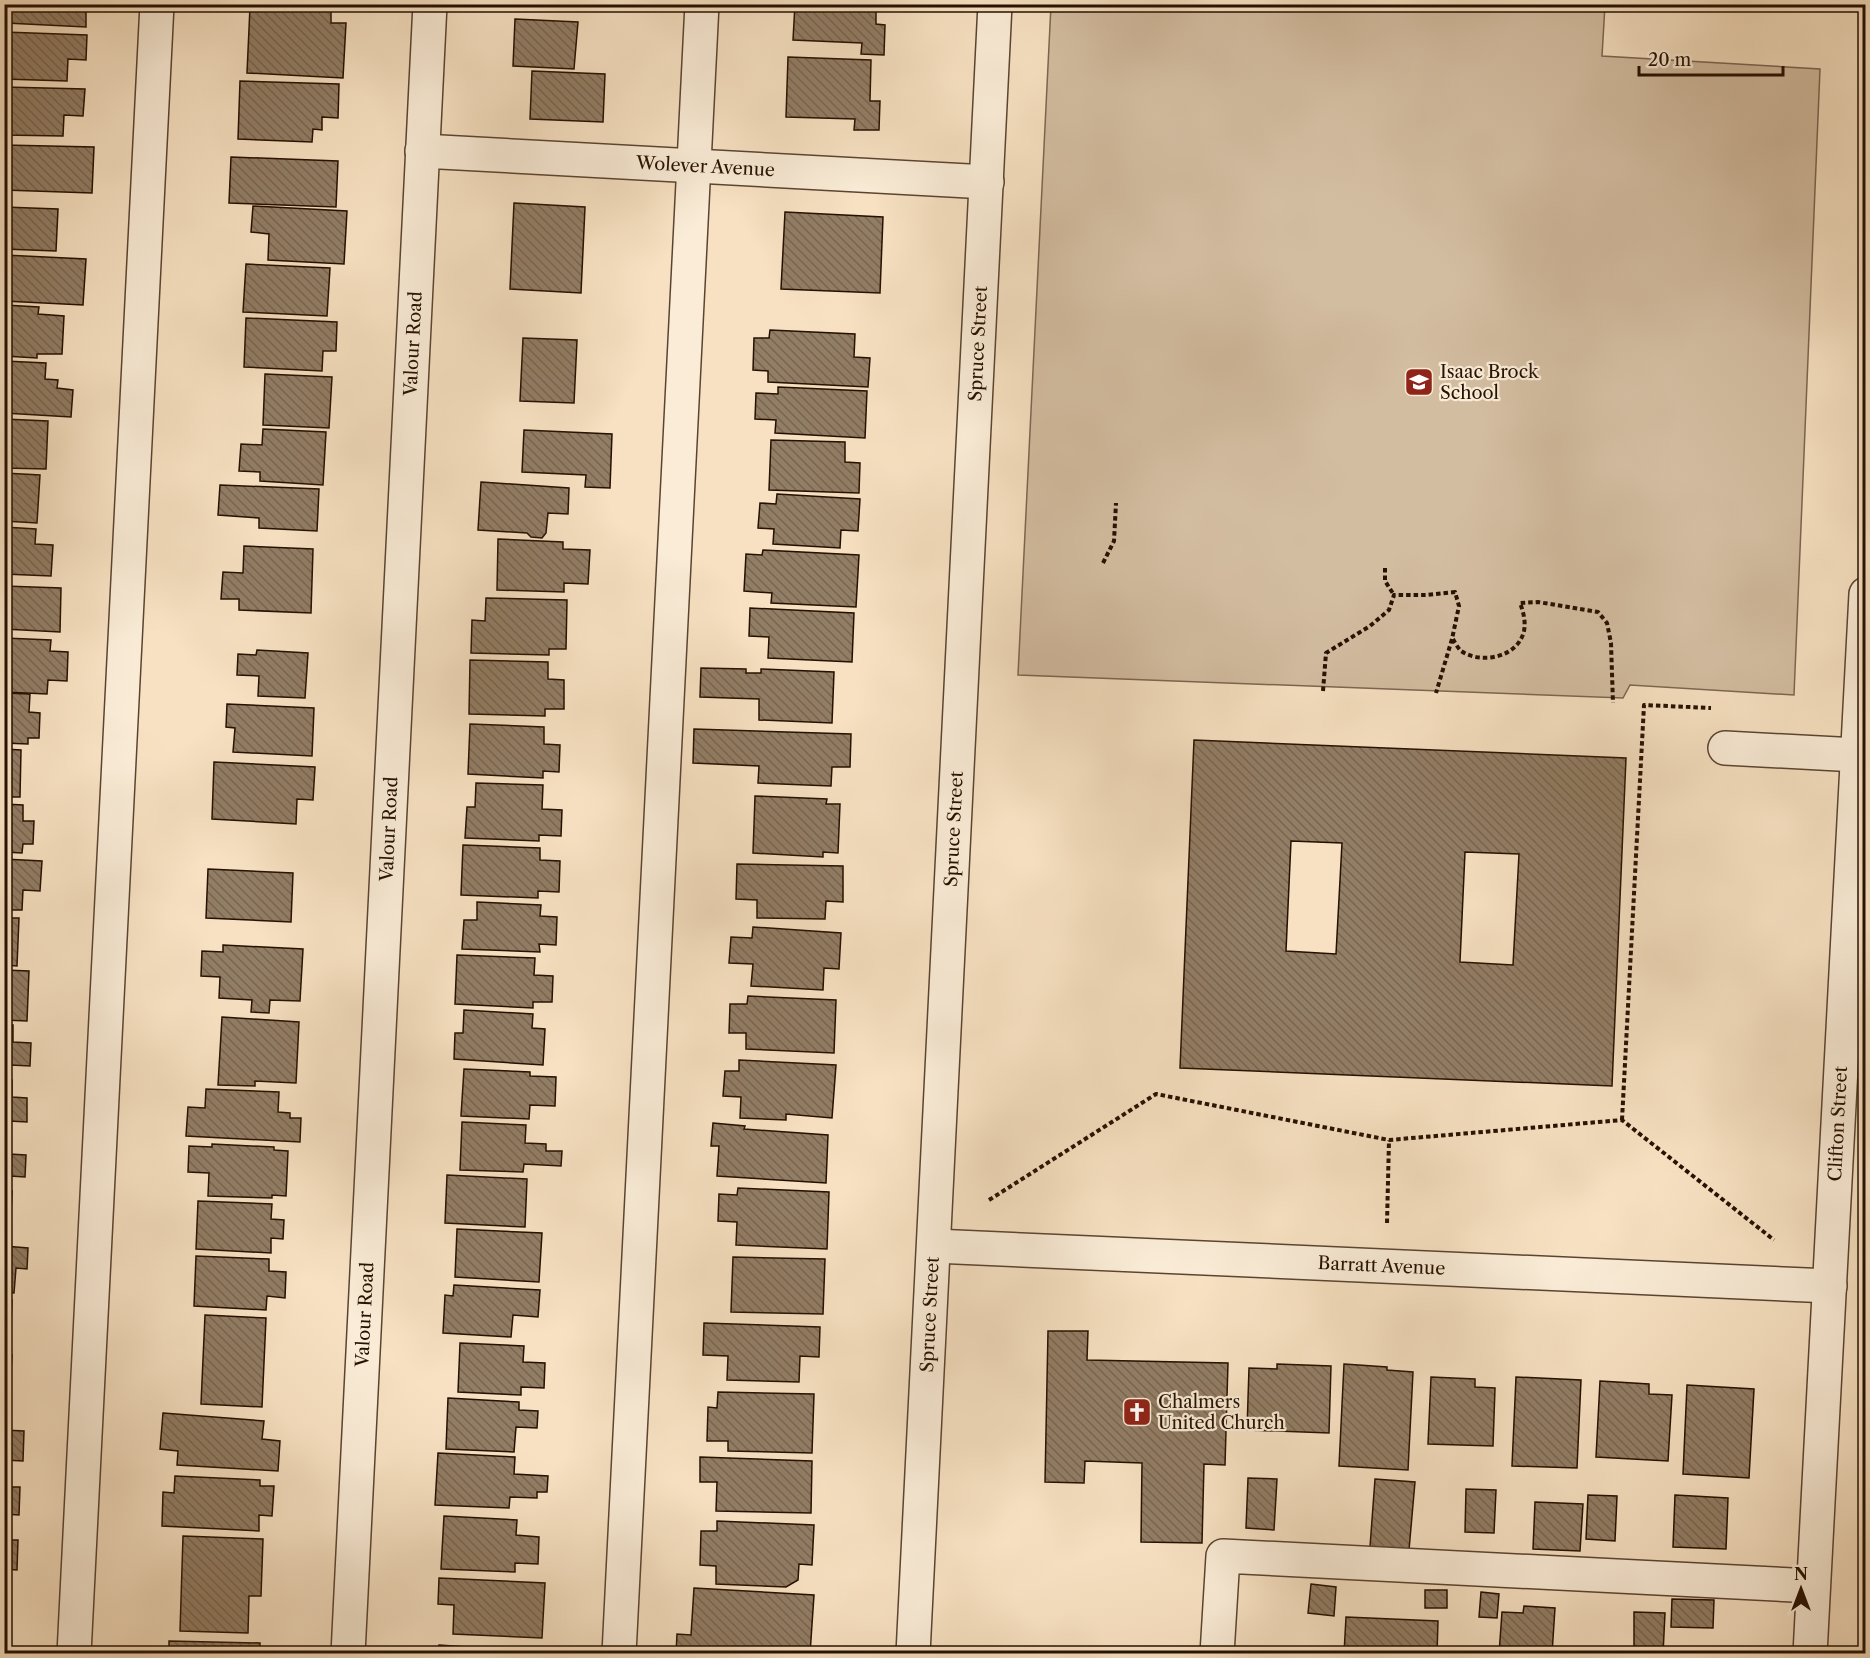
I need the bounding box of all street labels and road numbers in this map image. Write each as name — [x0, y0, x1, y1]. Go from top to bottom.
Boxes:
street label: Wolever Avenue — [635, 152, 776, 181]
street label: Spruce Street — [964, 285, 992, 402]
street label: Valour Road — [399, 291, 427, 398]
street label: Spruce Street — [940, 770, 968, 887]
street label: Valour Road — [375, 776, 403, 883]
street label: Clifton Street — [1824, 1065, 1852, 1182]
street label: Barratt Avenue — [1317, 1252, 1446, 1280]
street label: Spruce Street — [916, 1255, 944, 1373]
street label: Valour Road — [351, 1261, 378, 1368]

